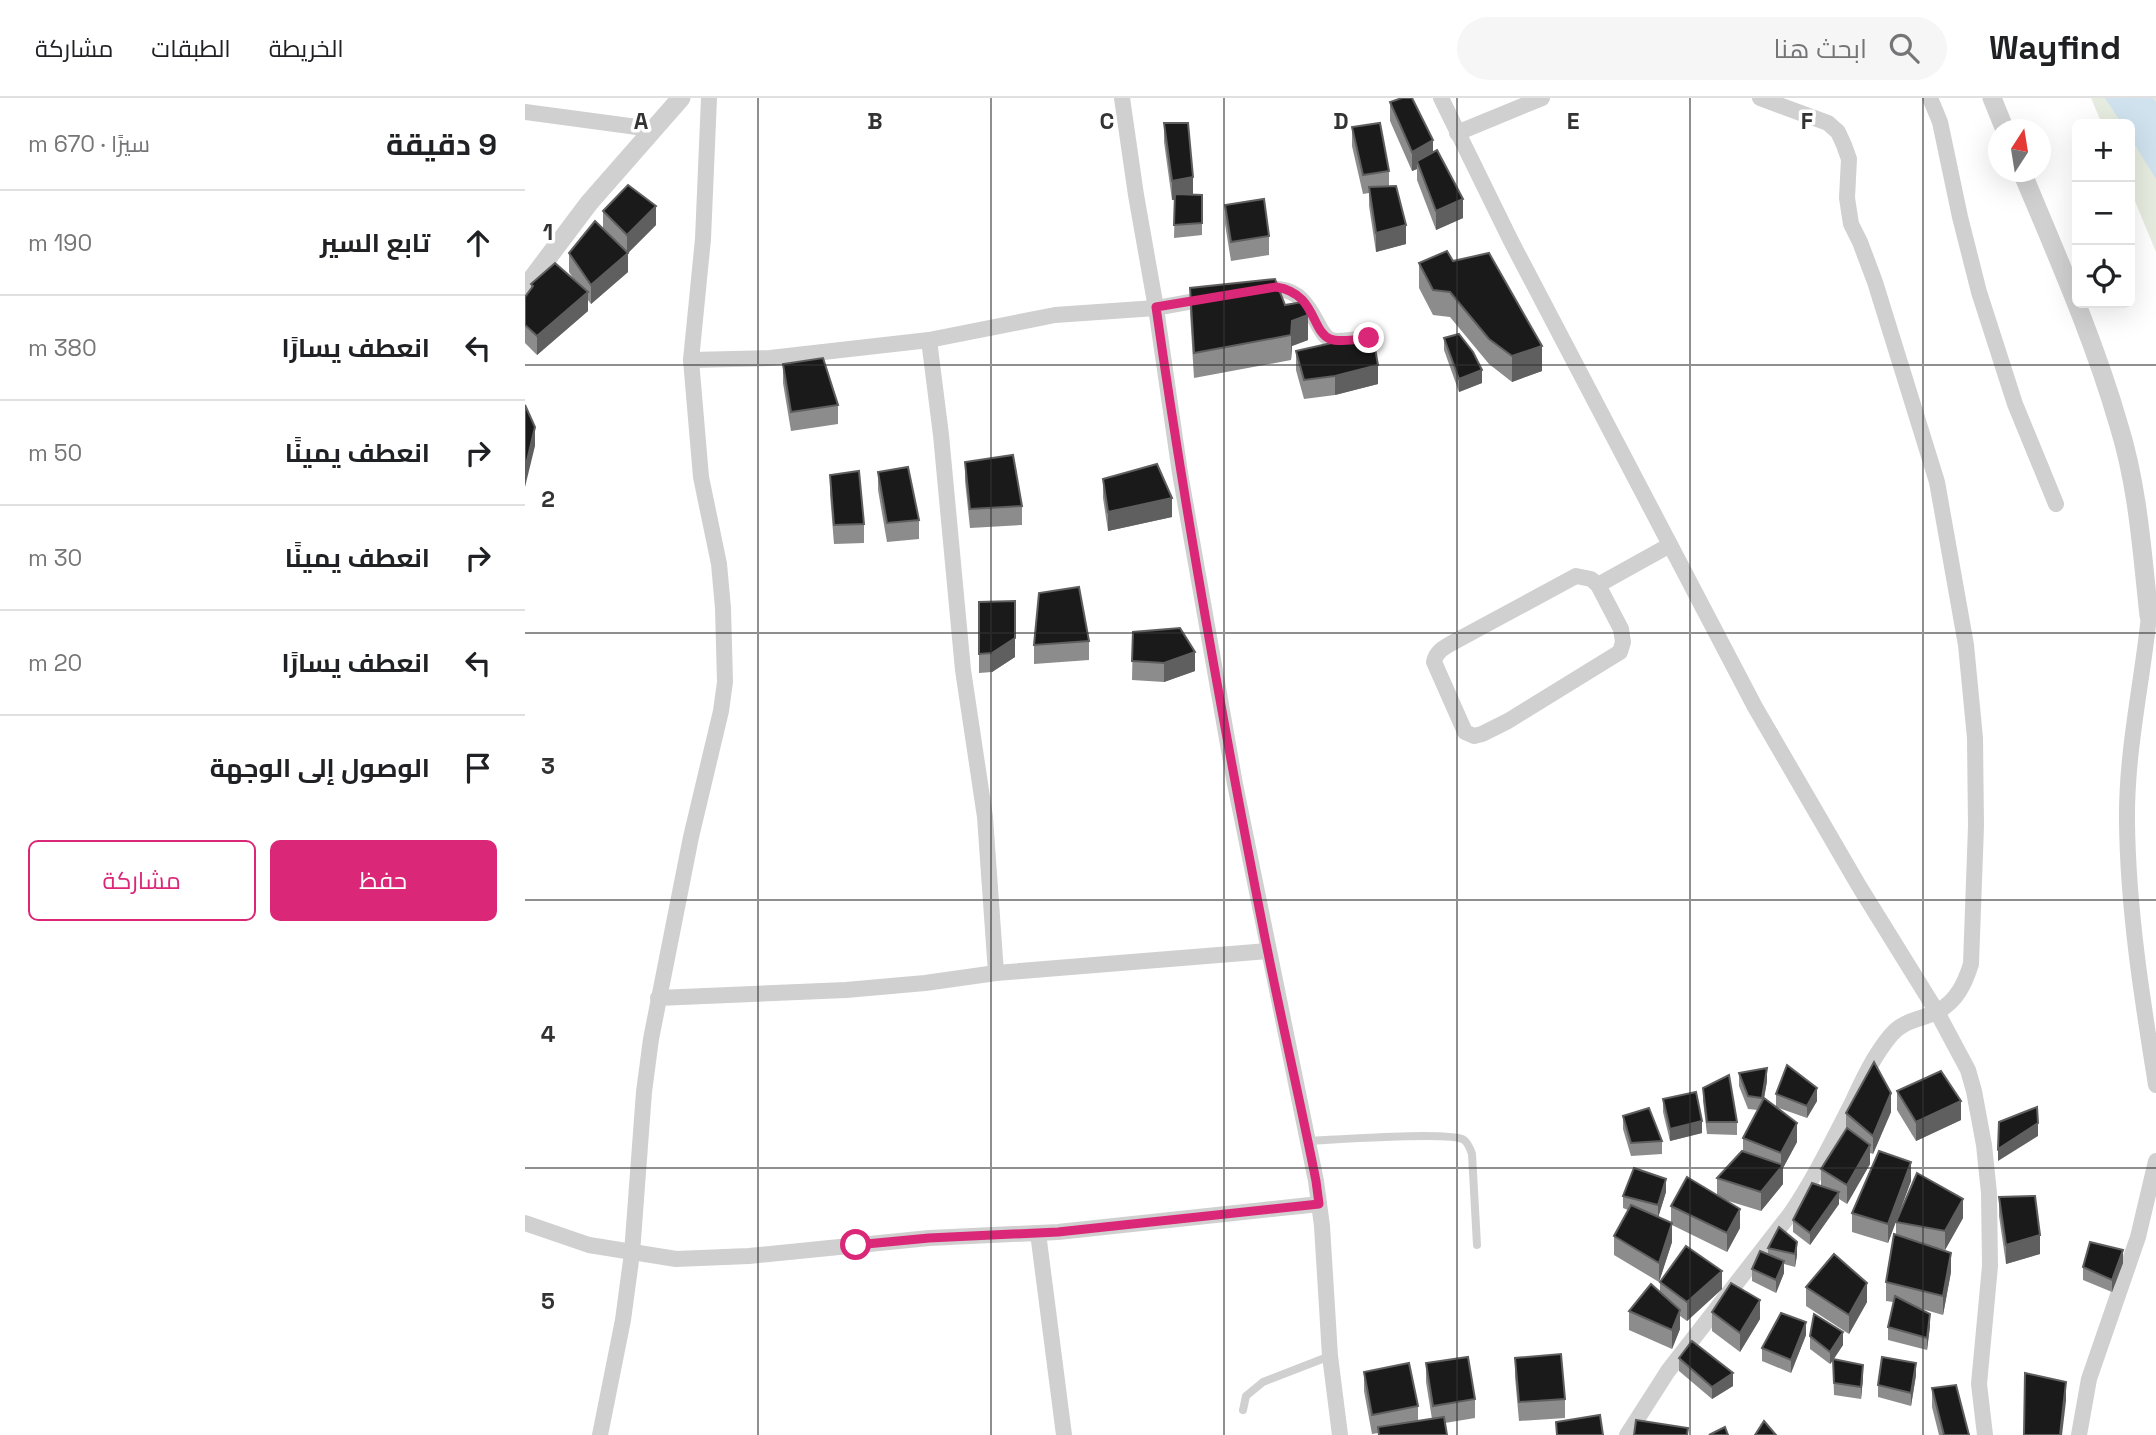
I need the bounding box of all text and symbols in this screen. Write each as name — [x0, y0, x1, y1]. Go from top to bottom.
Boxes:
search box — [1457, 17, 1947, 80]
text: Wayfind — [1989, 27, 2121, 69]
icon: search — [1885, 29, 1923, 67]
text: ابحث هنا — [1773, 32, 1867, 66]
text: مشاركة — [35, 33, 113, 64]
text: الطبقات — [151, 33, 231, 64]
text: الخريطة — [269, 33, 344, 64]
text: A — [634, 106, 649, 136]
text: B — [867, 106, 883, 136]
text: C — [1100, 106, 1114, 136]
text: D — [1333, 106, 1349, 136]
text: E — [1567, 106, 1579, 136]
text: F — [1801, 106, 1813, 136]
north arrow — [1988, 119, 2051, 182]
map controls — [2072, 119, 2135, 308]
button: + — [2072, 119, 2135, 182]
text: 9 دقيقة — [386, 125, 497, 164]
text: سيرًا · 670 m — [28, 129, 150, 159]
button: − — [2072, 182, 2135, 245]
text: 1 — [543, 217, 553, 247]
icon: ahead — [459, 224, 497, 262]
text: تابع السير — [320, 226, 430, 260]
text: 190 m — [28, 228, 92, 258]
button: locate — [2072, 245, 2135, 308]
route end — [1353, 322, 1384, 353]
icon: left — [459, 329, 497, 367]
text: انعطف يسارًا — [282, 331, 430, 365]
text: 380 m — [28, 333, 97, 363]
icon: right — [459, 434, 497, 472]
text: انعطف يمينًا — [285, 436, 430, 470]
text: 50 m — [28, 438, 82, 468]
text: 2 — [541, 484, 555, 514]
icon: right — [459, 539, 497, 577]
text: انعطف يمينًا — [285, 541, 430, 575]
text: 30 m — [28, 543, 82, 573]
icon: left — [459, 644, 497, 682]
text: انعطف يسارًا — [282, 646, 430, 680]
text: 20 m — [28, 648, 82, 678]
icon: arrive — [459, 749, 497, 787]
text: الوصول إلى الوجهة — [210, 751, 430, 785]
text: 3 — [541, 751, 555, 781]
button: مشاركة — [28, 840, 256, 921]
button: حفظ — [270, 840, 497, 921]
text: 4 — [541, 1019, 556, 1049]
route start — [840, 1229, 871, 1260]
text: 5 — [541, 1286, 555, 1316]

